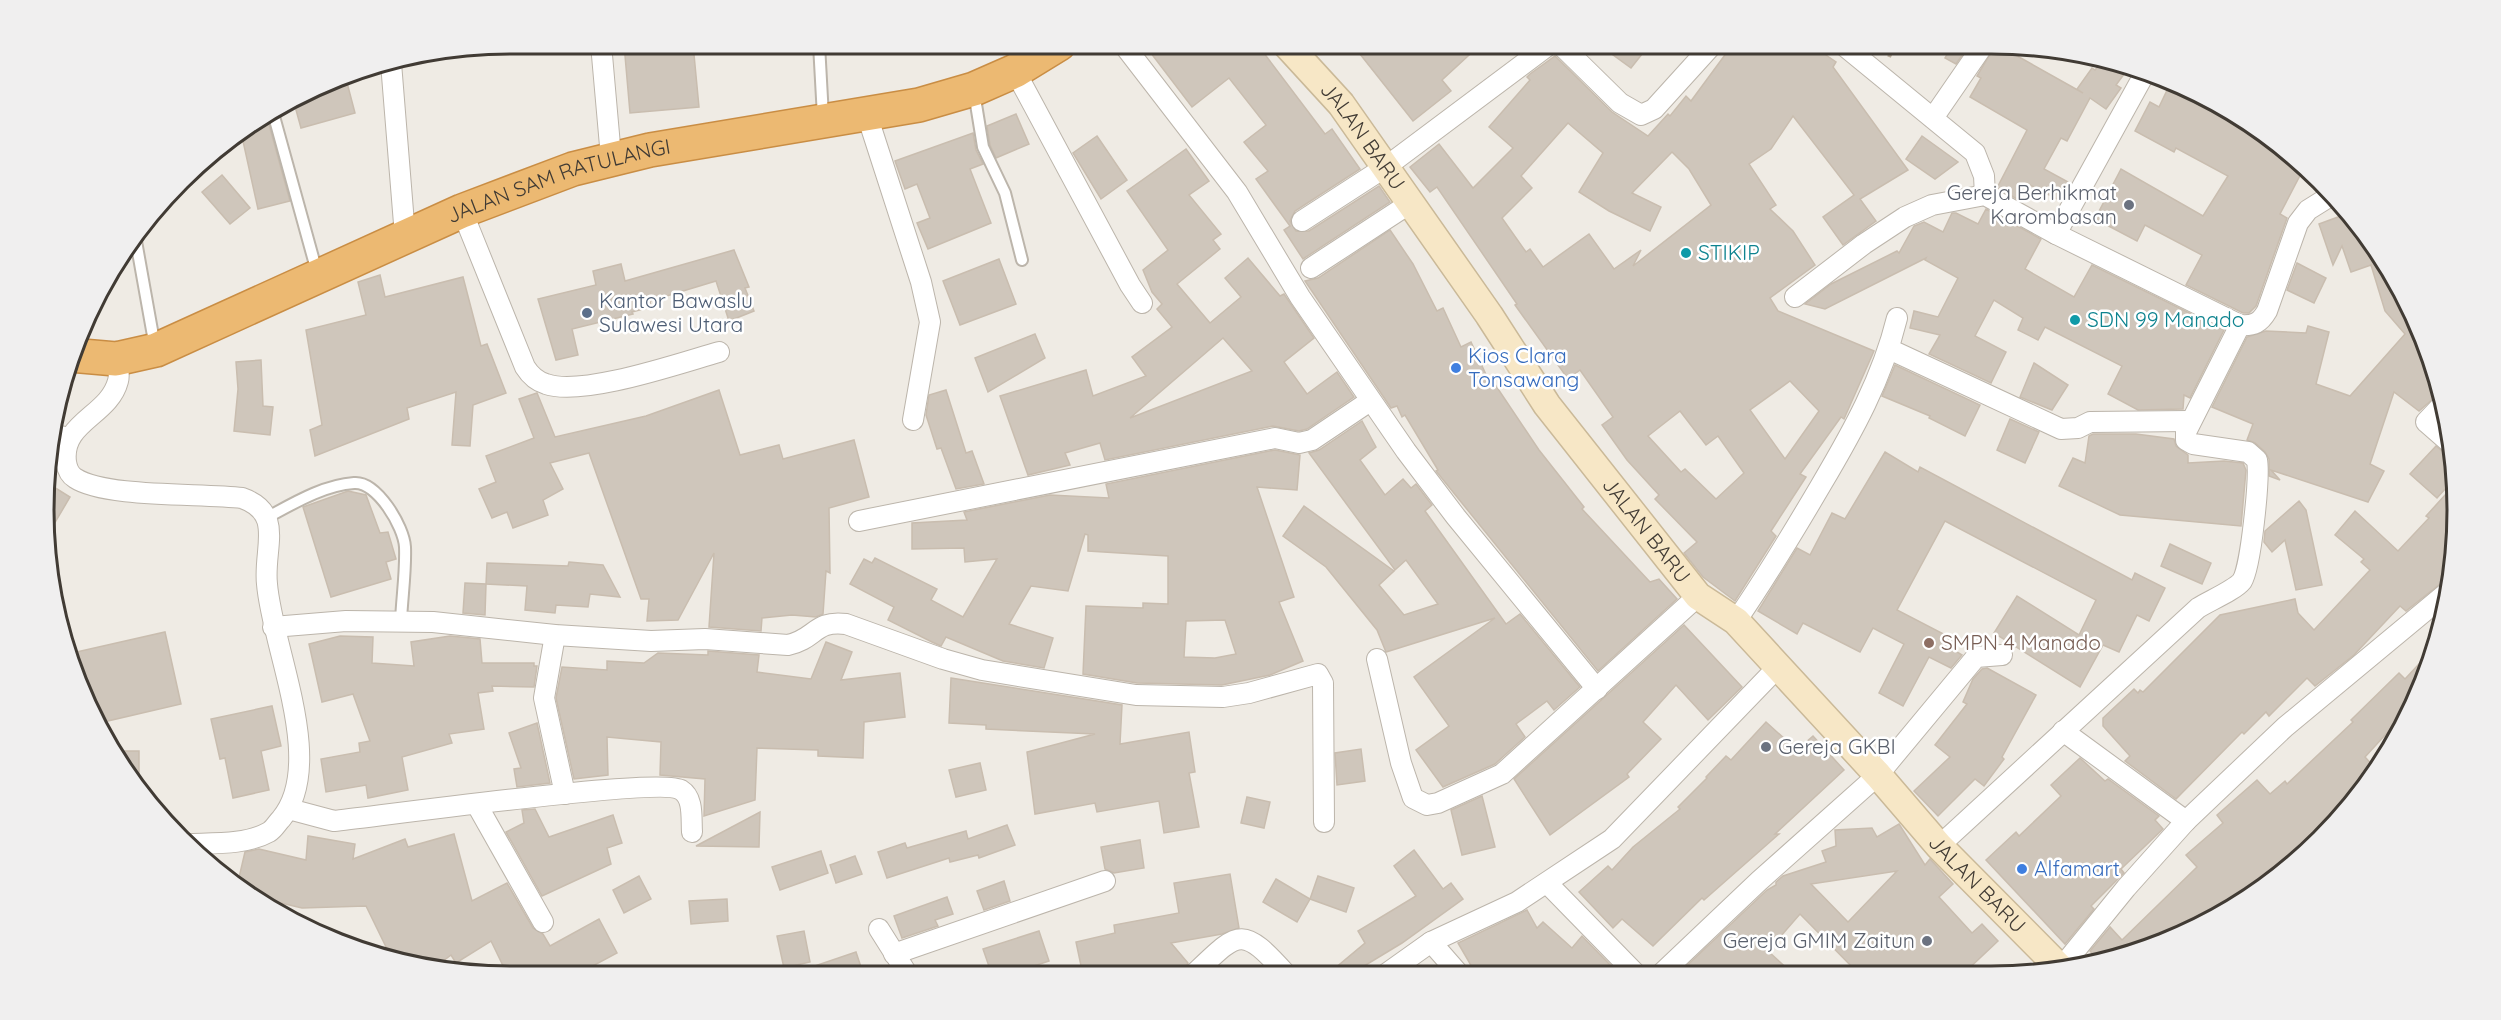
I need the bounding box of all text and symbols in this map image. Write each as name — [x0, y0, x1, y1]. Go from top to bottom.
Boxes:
street label: JALAN BARU — [1315, 76, 1411, 195]
street label: JALAN SAM RATULANGI — [442, 133, 672, 228]
place label: Gereja Berhikmat Karombasan — [1947, 179, 2117, 229]
marker: Gereja Berhikmat Karombasan — [2122, 198, 2136, 212]
place label: STIKIP — [1698, 239, 1760, 265]
marker: STIKIP — [1679, 246, 1693, 260]
place label: Kantor Bawaslu Sulawesi Utara — [599, 287, 753, 337]
marker: Kantor Bawaslu Sulawesi Utara — [580, 306, 594, 320]
place label: SDN 99 Manado — [2087, 306, 2244, 332]
marker: SDN 99 Manado — [2068, 313, 2082, 327]
place label: Kios Clara Tonsawang — [1468, 342, 1579, 392]
marker: Kios Clara Tonsawang — [1449, 361, 1463, 375]
street label: JALAN BARU — [1597, 472, 1697, 588]
place label: SMPN 4 Manado — [1941, 629, 2101, 655]
marker: SMPN 4 Manado — [1922, 636, 1936, 650]
place label: Gereja GKBI — [1778, 733, 1896, 759]
marker: Gereja GKBI — [1759, 740, 1773, 754]
street label: JALAN BARU — [1923, 829, 2032, 938]
place label: Alfamart — [2034, 855, 2120, 881]
marker: Alfamart — [2015, 862, 2029, 876]
place label: Gereja GMIM Zaitun — [1723, 927, 1915, 953]
marker: Gereja GMIM Zaitun — [1920, 934, 1934, 948]

